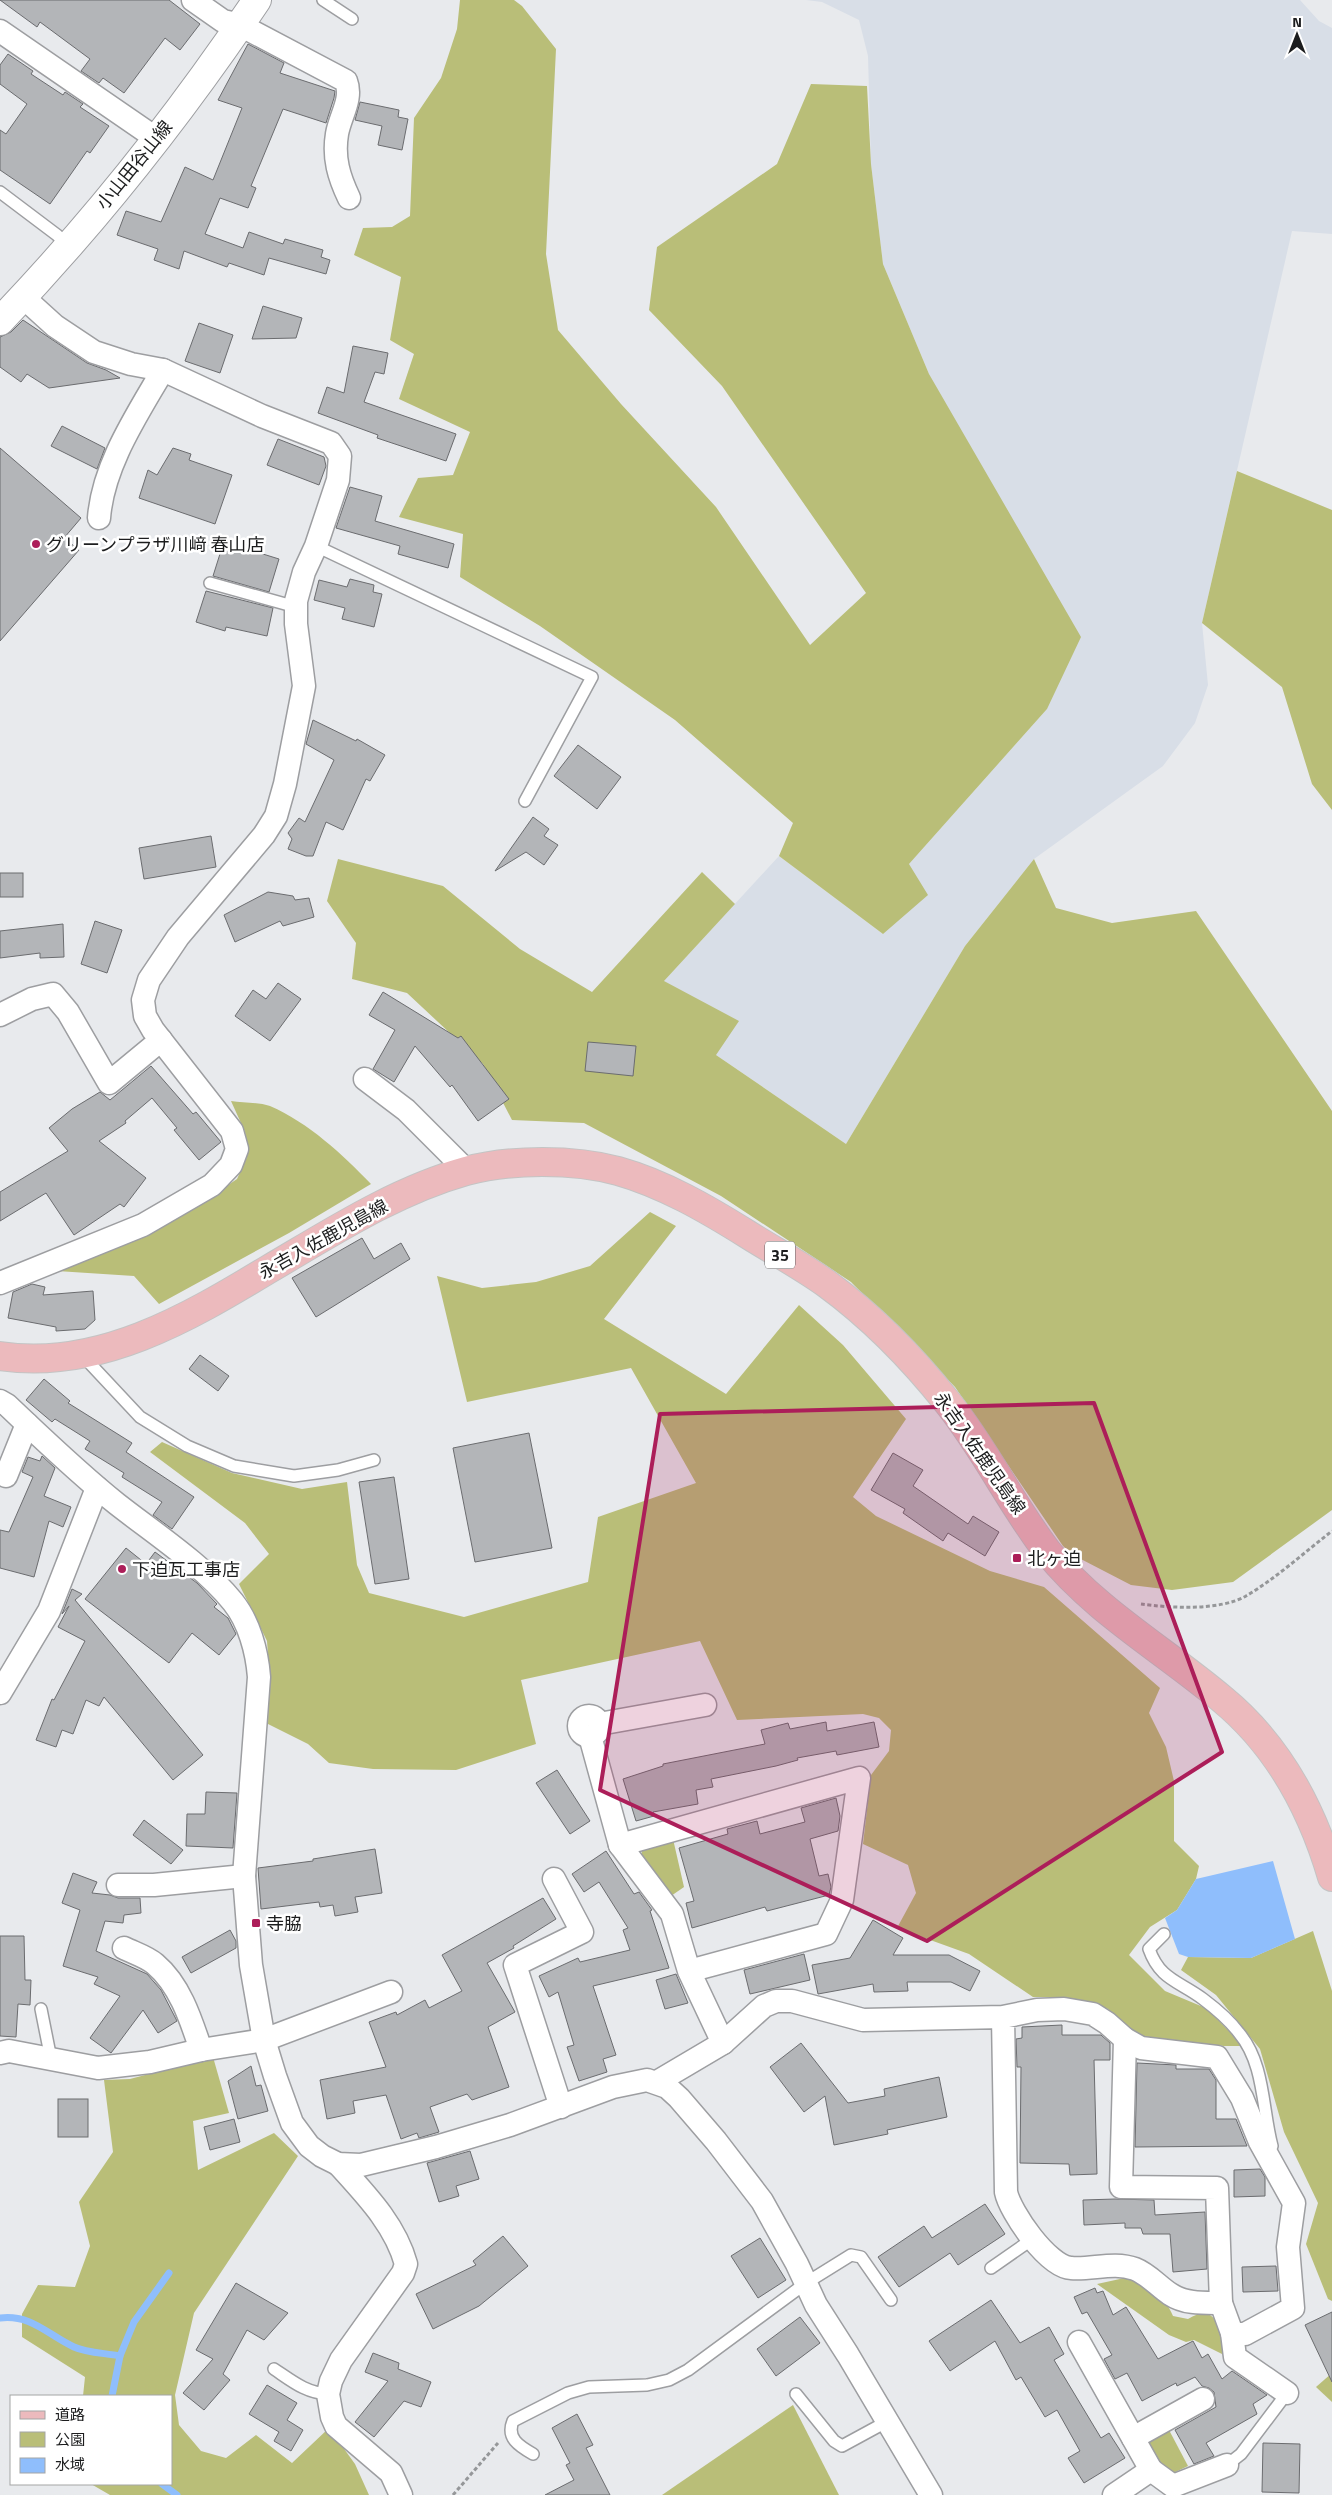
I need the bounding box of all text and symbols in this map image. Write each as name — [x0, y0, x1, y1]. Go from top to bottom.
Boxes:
north arrow — [1272, 10, 1322, 60]
text: N — [1292, 11, 1302, 32]
street label: 小山田谷山線 — [90, 115, 178, 215]
place label: グリーンプラザ川﨑 春山店 — [46, 531, 265, 558]
marker: グリーンプラザ川﨑 春山店 — [30, 538, 42, 550]
street label: 永吉入佐鹿児島線 — [253, 1192, 393, 1286]
road number: 35 — [765, 1242, 795, 1268]
street label: 永吉入佐鹿児島線 — [928, 1386, 1032, 1520]
place label: 北ヶ迫 — [1027, 1545, 1081, 1572]
marker: 北ヶ迫 — [1011, 1552, 1023, 1564]
place label: 下迫瓦工事店 — [132, 1556, 240, 1583]
marker: 下迫瓦工事店 — [116, 1563, 128, 1575]
place label: 寺脇 — [266, 1910, 302, 1937]
marker: 寺脇 — [250, 1917, 262, 1929]
legend — [10, 2395, 172, 2485]
text: 道路 — [55, 2403, 85, 2426]
text: 公園 — [55, 2428, 85, 2451]
text: 水域 — [55, 2453, 85, 2476]

